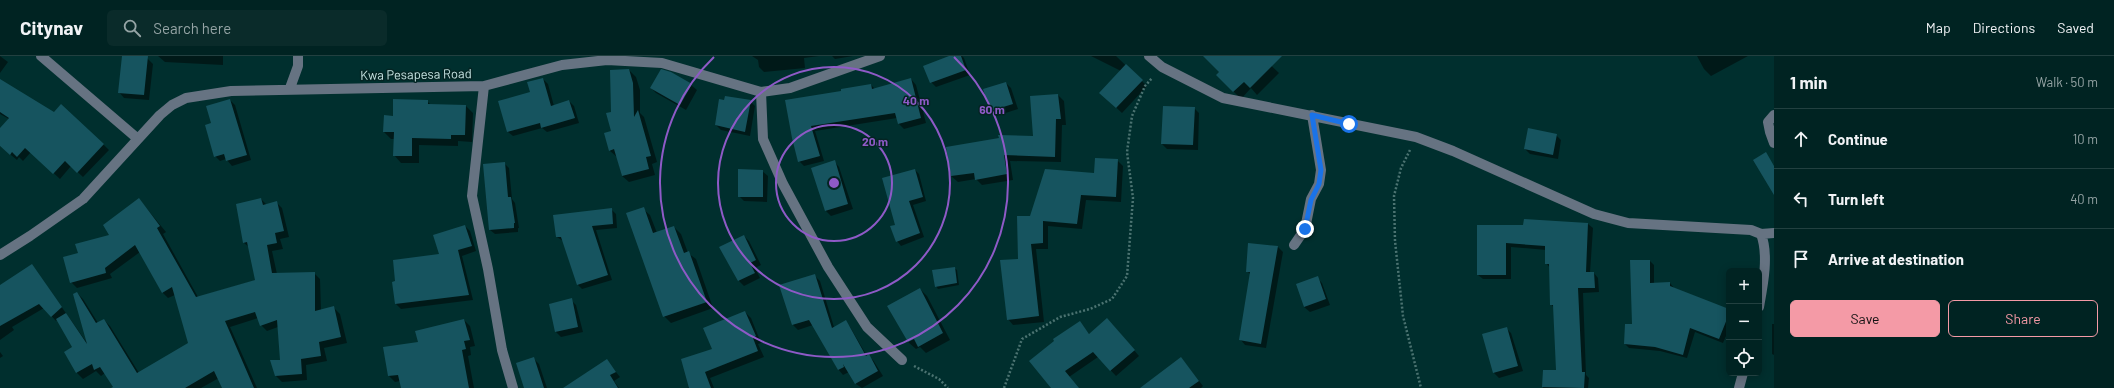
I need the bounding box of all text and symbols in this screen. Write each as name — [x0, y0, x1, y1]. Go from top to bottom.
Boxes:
search box — [107, 10, 387, 46]
text: Citynav — [20, 16, 83, 39]
icon: search — [121, 17, 143, 39]
text: Search here — [153, 19, 231, 37]
text: Map — [1926, 19, 1951, 36]
text: Directions — [1973, 19, 2035, 36]
text: Saved — [2057, 19, 2094, 36]
street label: Kwa Pesapesa Road — [360, 65, 472, 83]
text: 1 min — [1790, 72, 1827, 92]
text: Walk · 50 m — [2036, 74, 2098, 90]
text: 40 m — [903, 93, 929, 107]
text: 60 m — [979, 102, 1005, 116]
route start — [1340, 115, 1358, 133]
icon: ahead — [1790, 128, 1812, 150]
text: Continue — [1828, 130, 1888, 148]
text: 10 m — [2073, 131, 2098, 147]
text: 20 m — [862, 134, 888, 148]
centre of rings — [827, 176, 841, 190]
icon: left — [1790, 188, 1812, 210]
text: Turn left — [1828, 190, 1884, 208]
text: 40 m — [2070, 191, 2098, 207]
route end — [1296, 220, 1314, 238]
icon: arrive — [1790, 248, 1812, 270]
text: Arrive at destination — [1828, 250, 1964, 268]
map controls — [1726, 268, 1762, 376]
button: + — [1726, 268, 1762, 304]
button: Save — [1790, 300, 1940, 337]
button: Share — [1948, 300, 2098, 337]
button: − — [1726, 304, 1762, 340]
button: locate — [1726, 340, 1762, 376]

